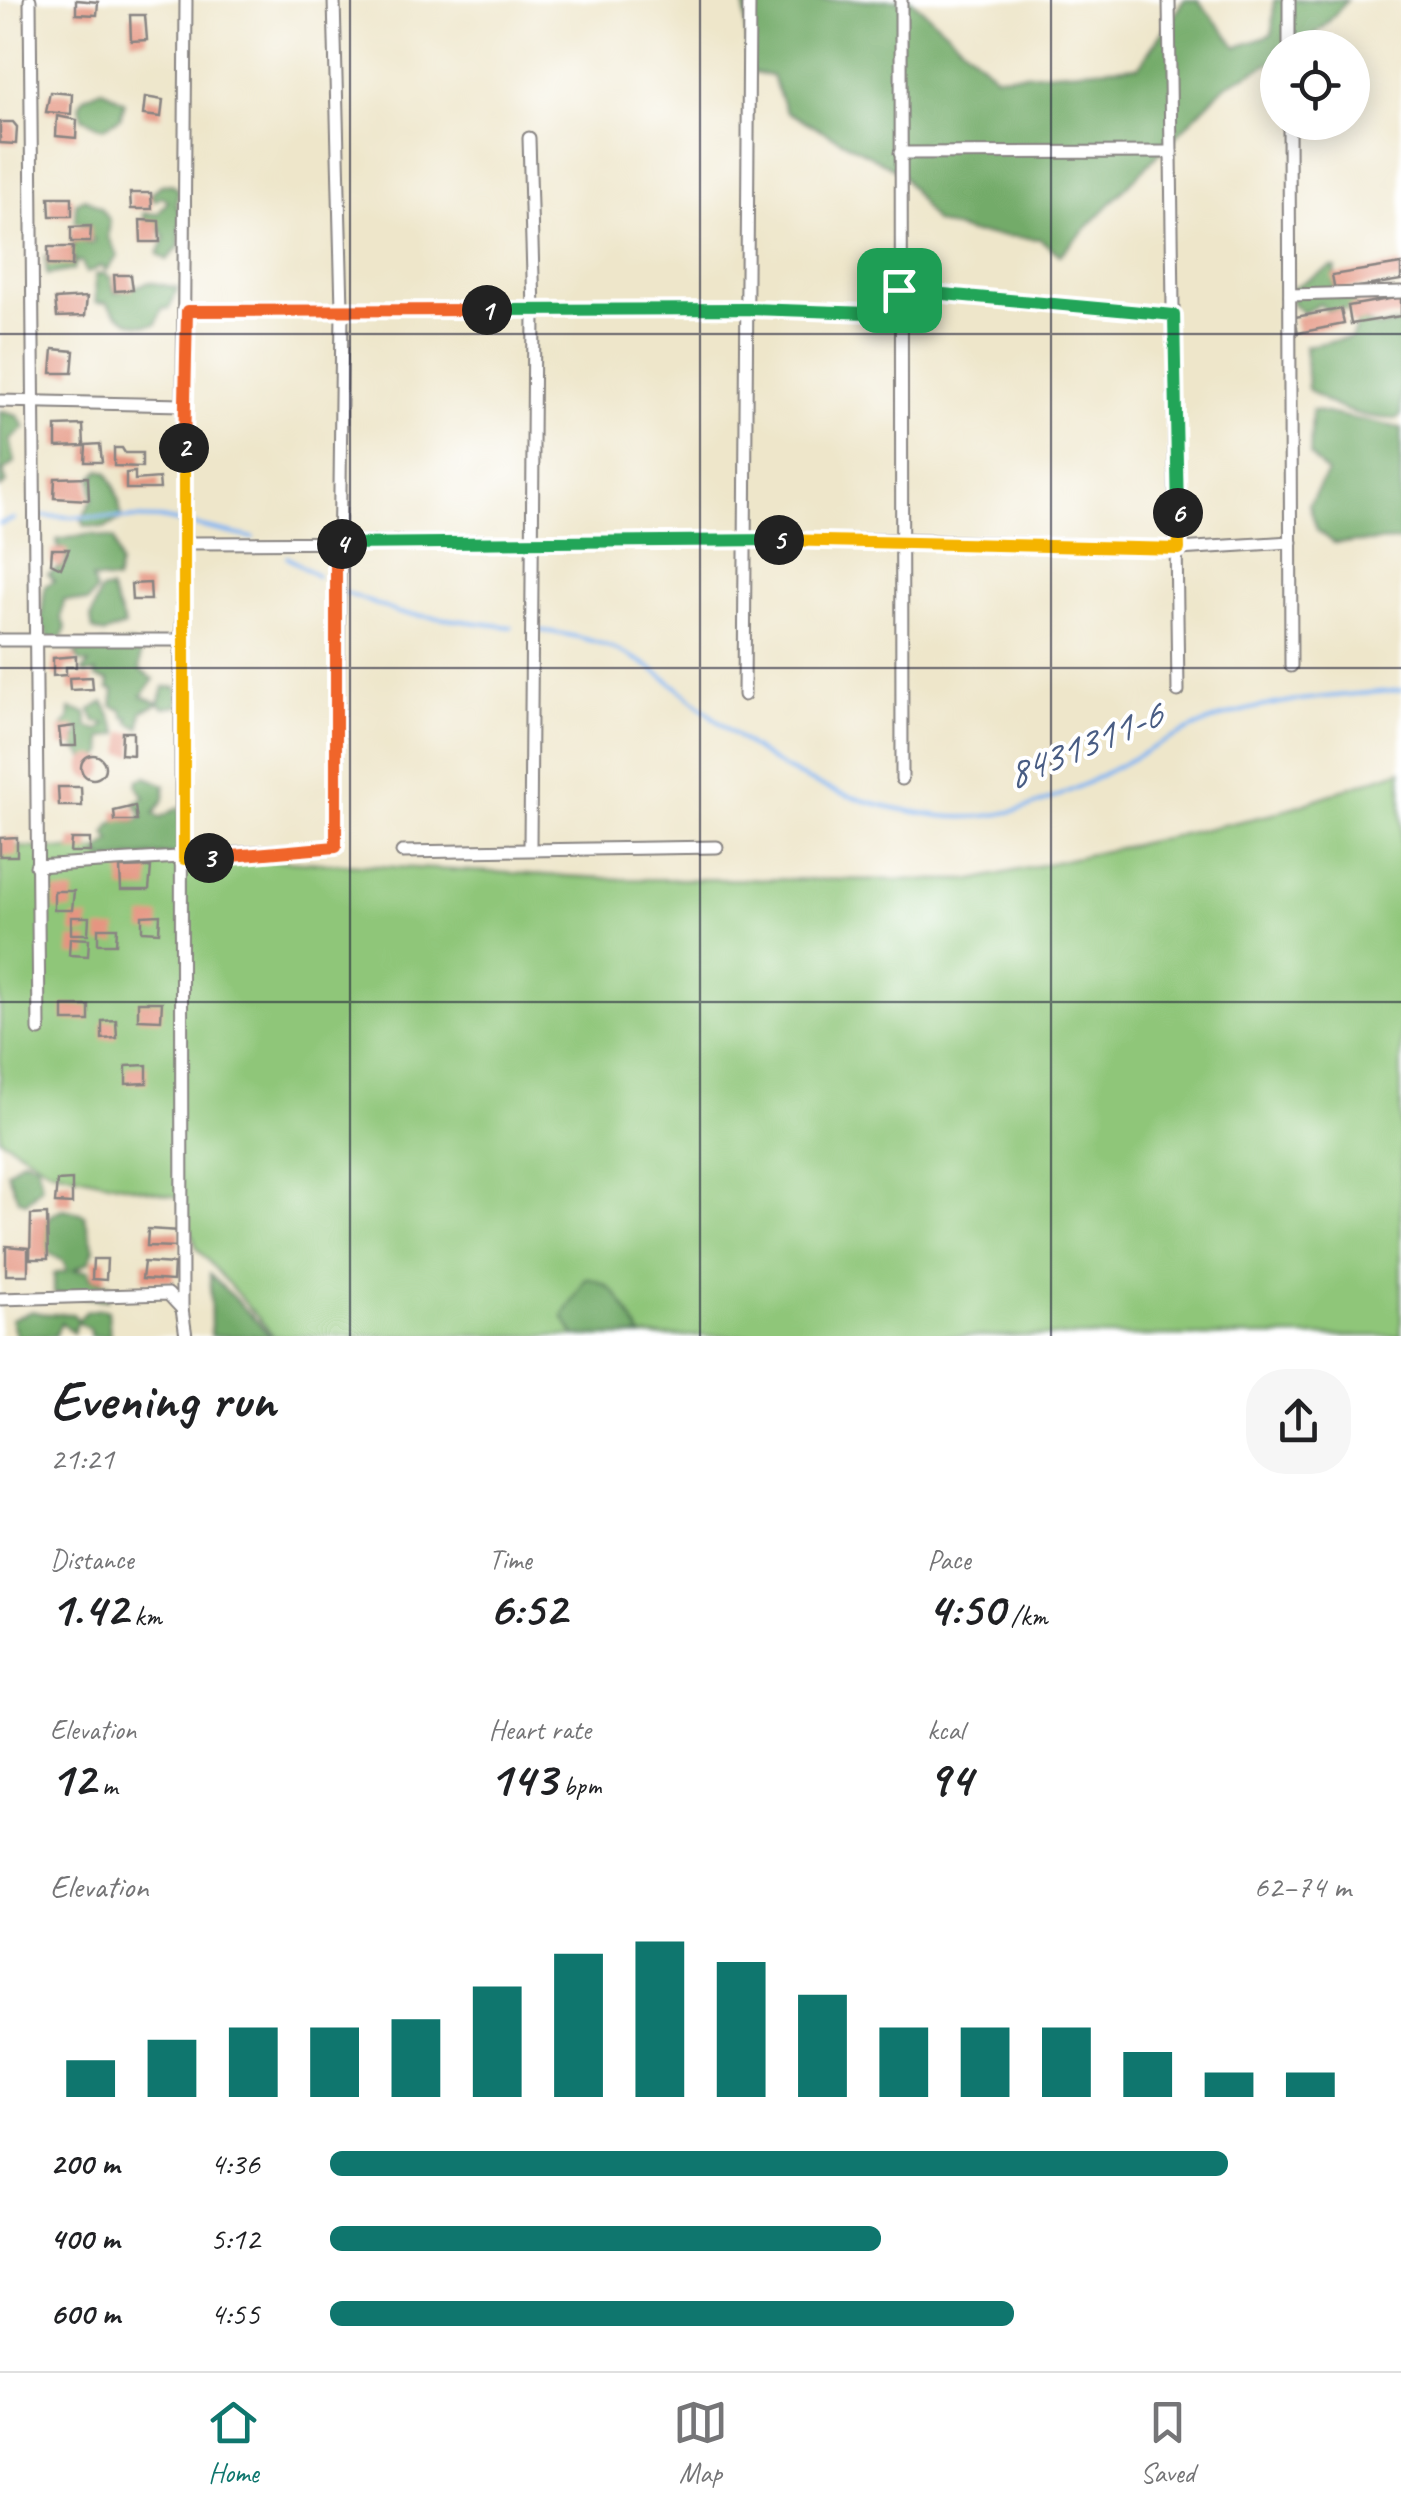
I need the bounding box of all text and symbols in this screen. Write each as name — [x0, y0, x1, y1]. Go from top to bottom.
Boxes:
map controls — [1260, 30, 1370, 140]
button: locate — [1260, 30, 1370, 140]
pin — [857, 248, 942, 333]
icon: arrive — [872, 263, 927, 318]
pin: 1 — [462, 285, 512, 335]
text: 1 — [481, 292, 493, 327]
pin: 2 — [159, 423, 209, 473]
text: 2 — [178, 430, 190, 465]
pin: 6 — [1153, 488, 1203, 538]
text: 6 — [1171, 495, 1185, 530]
pin: 5 — [754, 515, 804, 565]
pin: 4 — [317, 519, 367, 569]
text: 5 — [773, 522, 785, 557]
text: 4 — [336, 526, 348, 561]
water label: 8431311-6 — [997, 686, 1175, 802]
pin: 3 — [184, 833, 234, 883]
text: 3 — [203, 840, 215, 875]
text: Evening run — [50, 1365, 275, 1435]
button: share — [1246, 1369, 1351, 1474]
text: 21:21 — [50, 1438, 114, 1479]
text: Distance — [50, 1542, 134, 1577]
text: Time — [489, 1542, 532, 1577]
text: Pace — [927, 1542, 970, 1577]
text: 1.42 — [50, 1577, 127, 1640]
text: 6:52 — [489, 1577, 566, 1640]
text: 4:50 — [927, 1577, 1004, 1640]
text: km — [127, 1598, 162, 1633]
text: /km — [1004, 1598, 1047, 1633]
text: Elevation — [50, 1712, 136, 1747]
text: Heart rate — [489, 1712, 591, 1747]
text: kcal — [927, 1712, 964, 1747]
text: 12 — [50, 1747, 95, 1810]
text: 143 — [489, 1747, 556, 1810]
text: 94 — [927, 1747, 972, 1810]
text: m — [95, 1768, 117, 1803]
text: bpm — [556, 1768, 601, 1803]
text: Elevation — [50, 1866, 148, 1907]
text: 62–74 m — [1253, 1866, 1351, 1907]
text: 200 m — [50, 2143, 119, 2184]
text: 4:36 — [210, 2143, 260, 2184]
text: 400 m — [50, 2218, 119, 2259]
text: 5:12 — [210, 2218, 260, 2259]
text: 600 m — [50, 2293, 120, 2334]
text: 4:55 — [210, 2293, 260, 2334]
tab: Home — [206, 2395, 261, 2490]
tab: Map — [673, 2395, 728, 2490]
tab: Saved — [1140, 2395, 1195, 2490]

